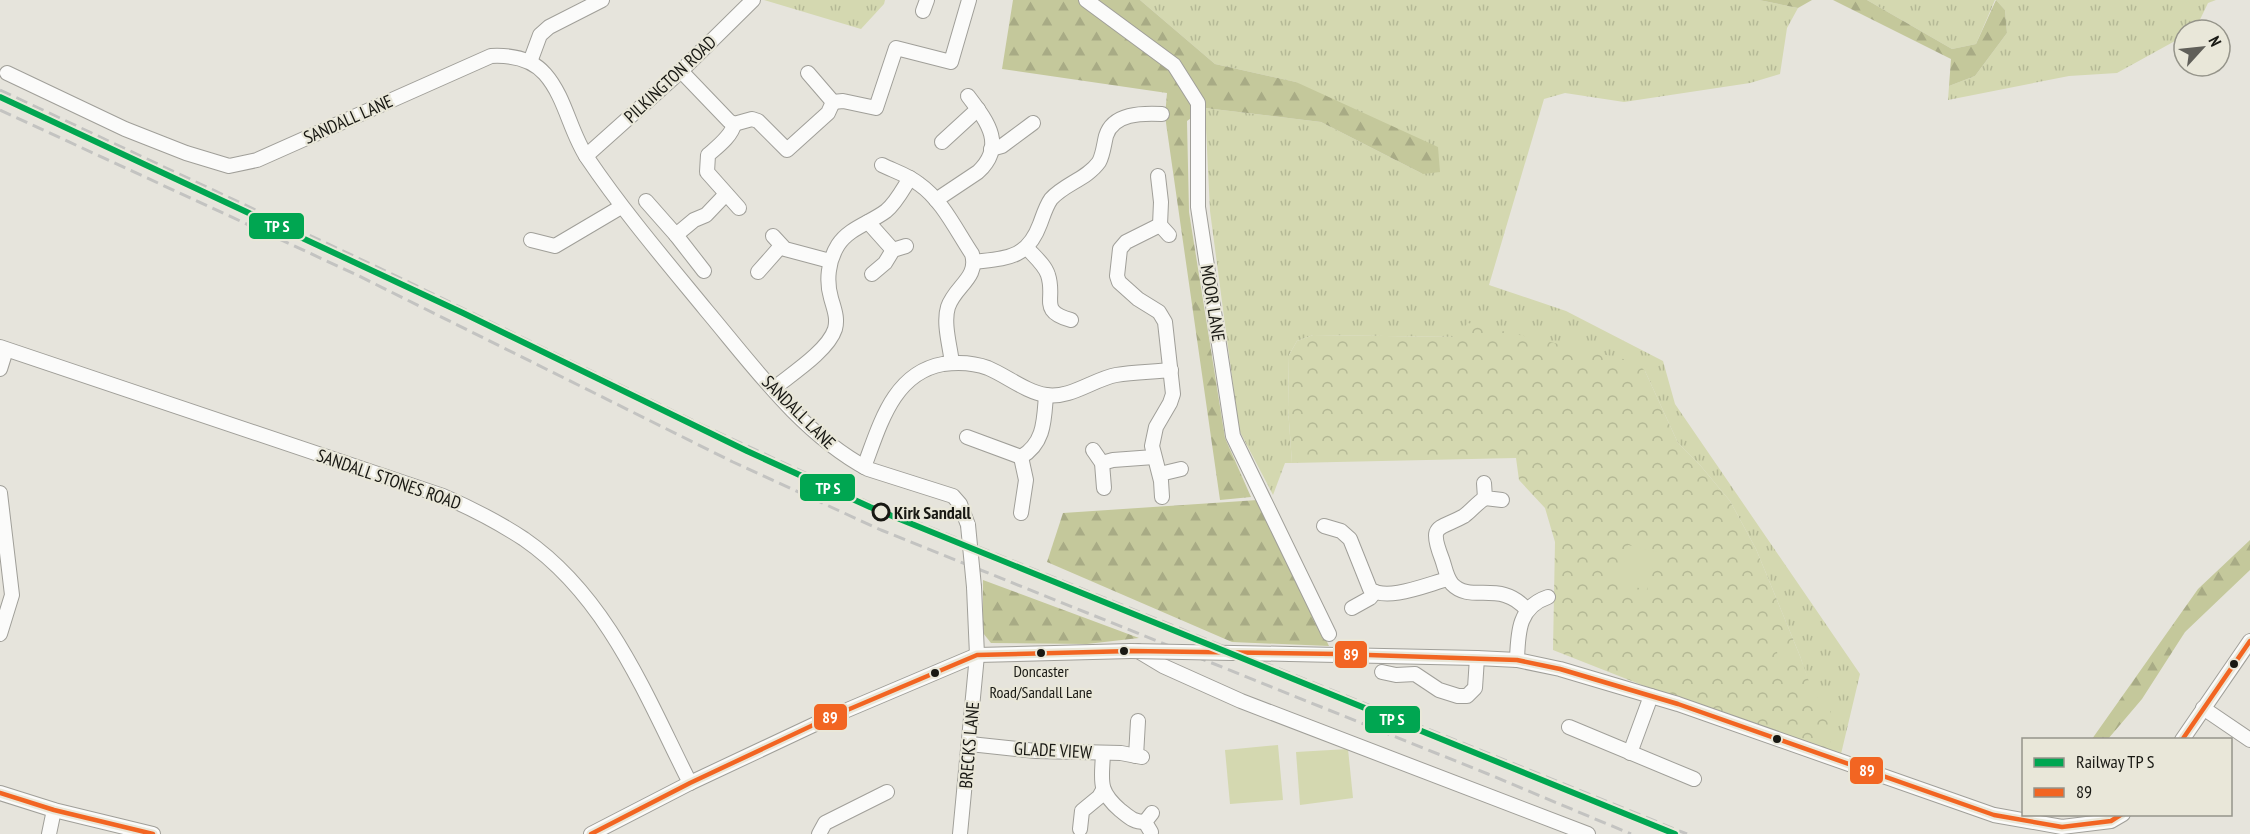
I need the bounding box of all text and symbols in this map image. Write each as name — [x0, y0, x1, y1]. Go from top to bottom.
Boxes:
north arrow — [2172, 18, 2232, 78]
street label: PILKINGTON ROAD — [619, 30, 721, 128]
text: N — [2204, 33, 2226, 50]
street label: SANDALL LANE — [300, 89, 396, 149]
line badge: TP S — [248, 212, 305, 240]
text: TP S — [265, 216, 290, 236]
street label: MOOR LANE — [1196, 263, 1230, 343]
street label: SANDALL LANE — [757, 370, 841, 454]
street label: SANDALL STONES ROAD — [314, 444, 464, 514]
line badge: TP S — [799, 473, 856, 502]
text: TP S — [816, 478, 841, 498]
place label: Kirk Sandall — [894, 501, 972, 524]
marker: Kirk Sandall — [872, 503, 890, 521]
line badge: 89 — [1334, 640, 1368, 669]
text: 89 — [1343, 644, 1359, 664]
unlabelled marker — [1118, 645, 1130, 657]
marker: Doncaster Road/Sandall Lane — [1035, 647, 1047, 659]
unlabelled marker — [2228, 658, 2240, 670]
place label: Doncaster Road/Sandall Lane — [990, 661, 1092, 702]
unlabelled marker — [929, 667, 941, 679]
street label: BRECKS LANE — [954, 701, 984, 789]
line badge: 89 — [813, 703, 848, 731]
line badge: TP S — [1364, 705, 1421, 734]
text: 89 — [822, 707, 838, 727]
text: TP S — [1380, 709, 1405, 729]
unlabelled marker — [1771, 733, 1783, 745]
street label: GLADE VIEW — [1014, 736, 1092, 764]
legend — [2022, 738, 2232, 816]
text: Railway TP S — [2076, 750, 2155, 773]
line badge: 89 — [1849, 756, 1884, 785]
text: 89 — [1859, 760, 1875, 780]
text: 89 — [2076, 780, 2092, 803]

